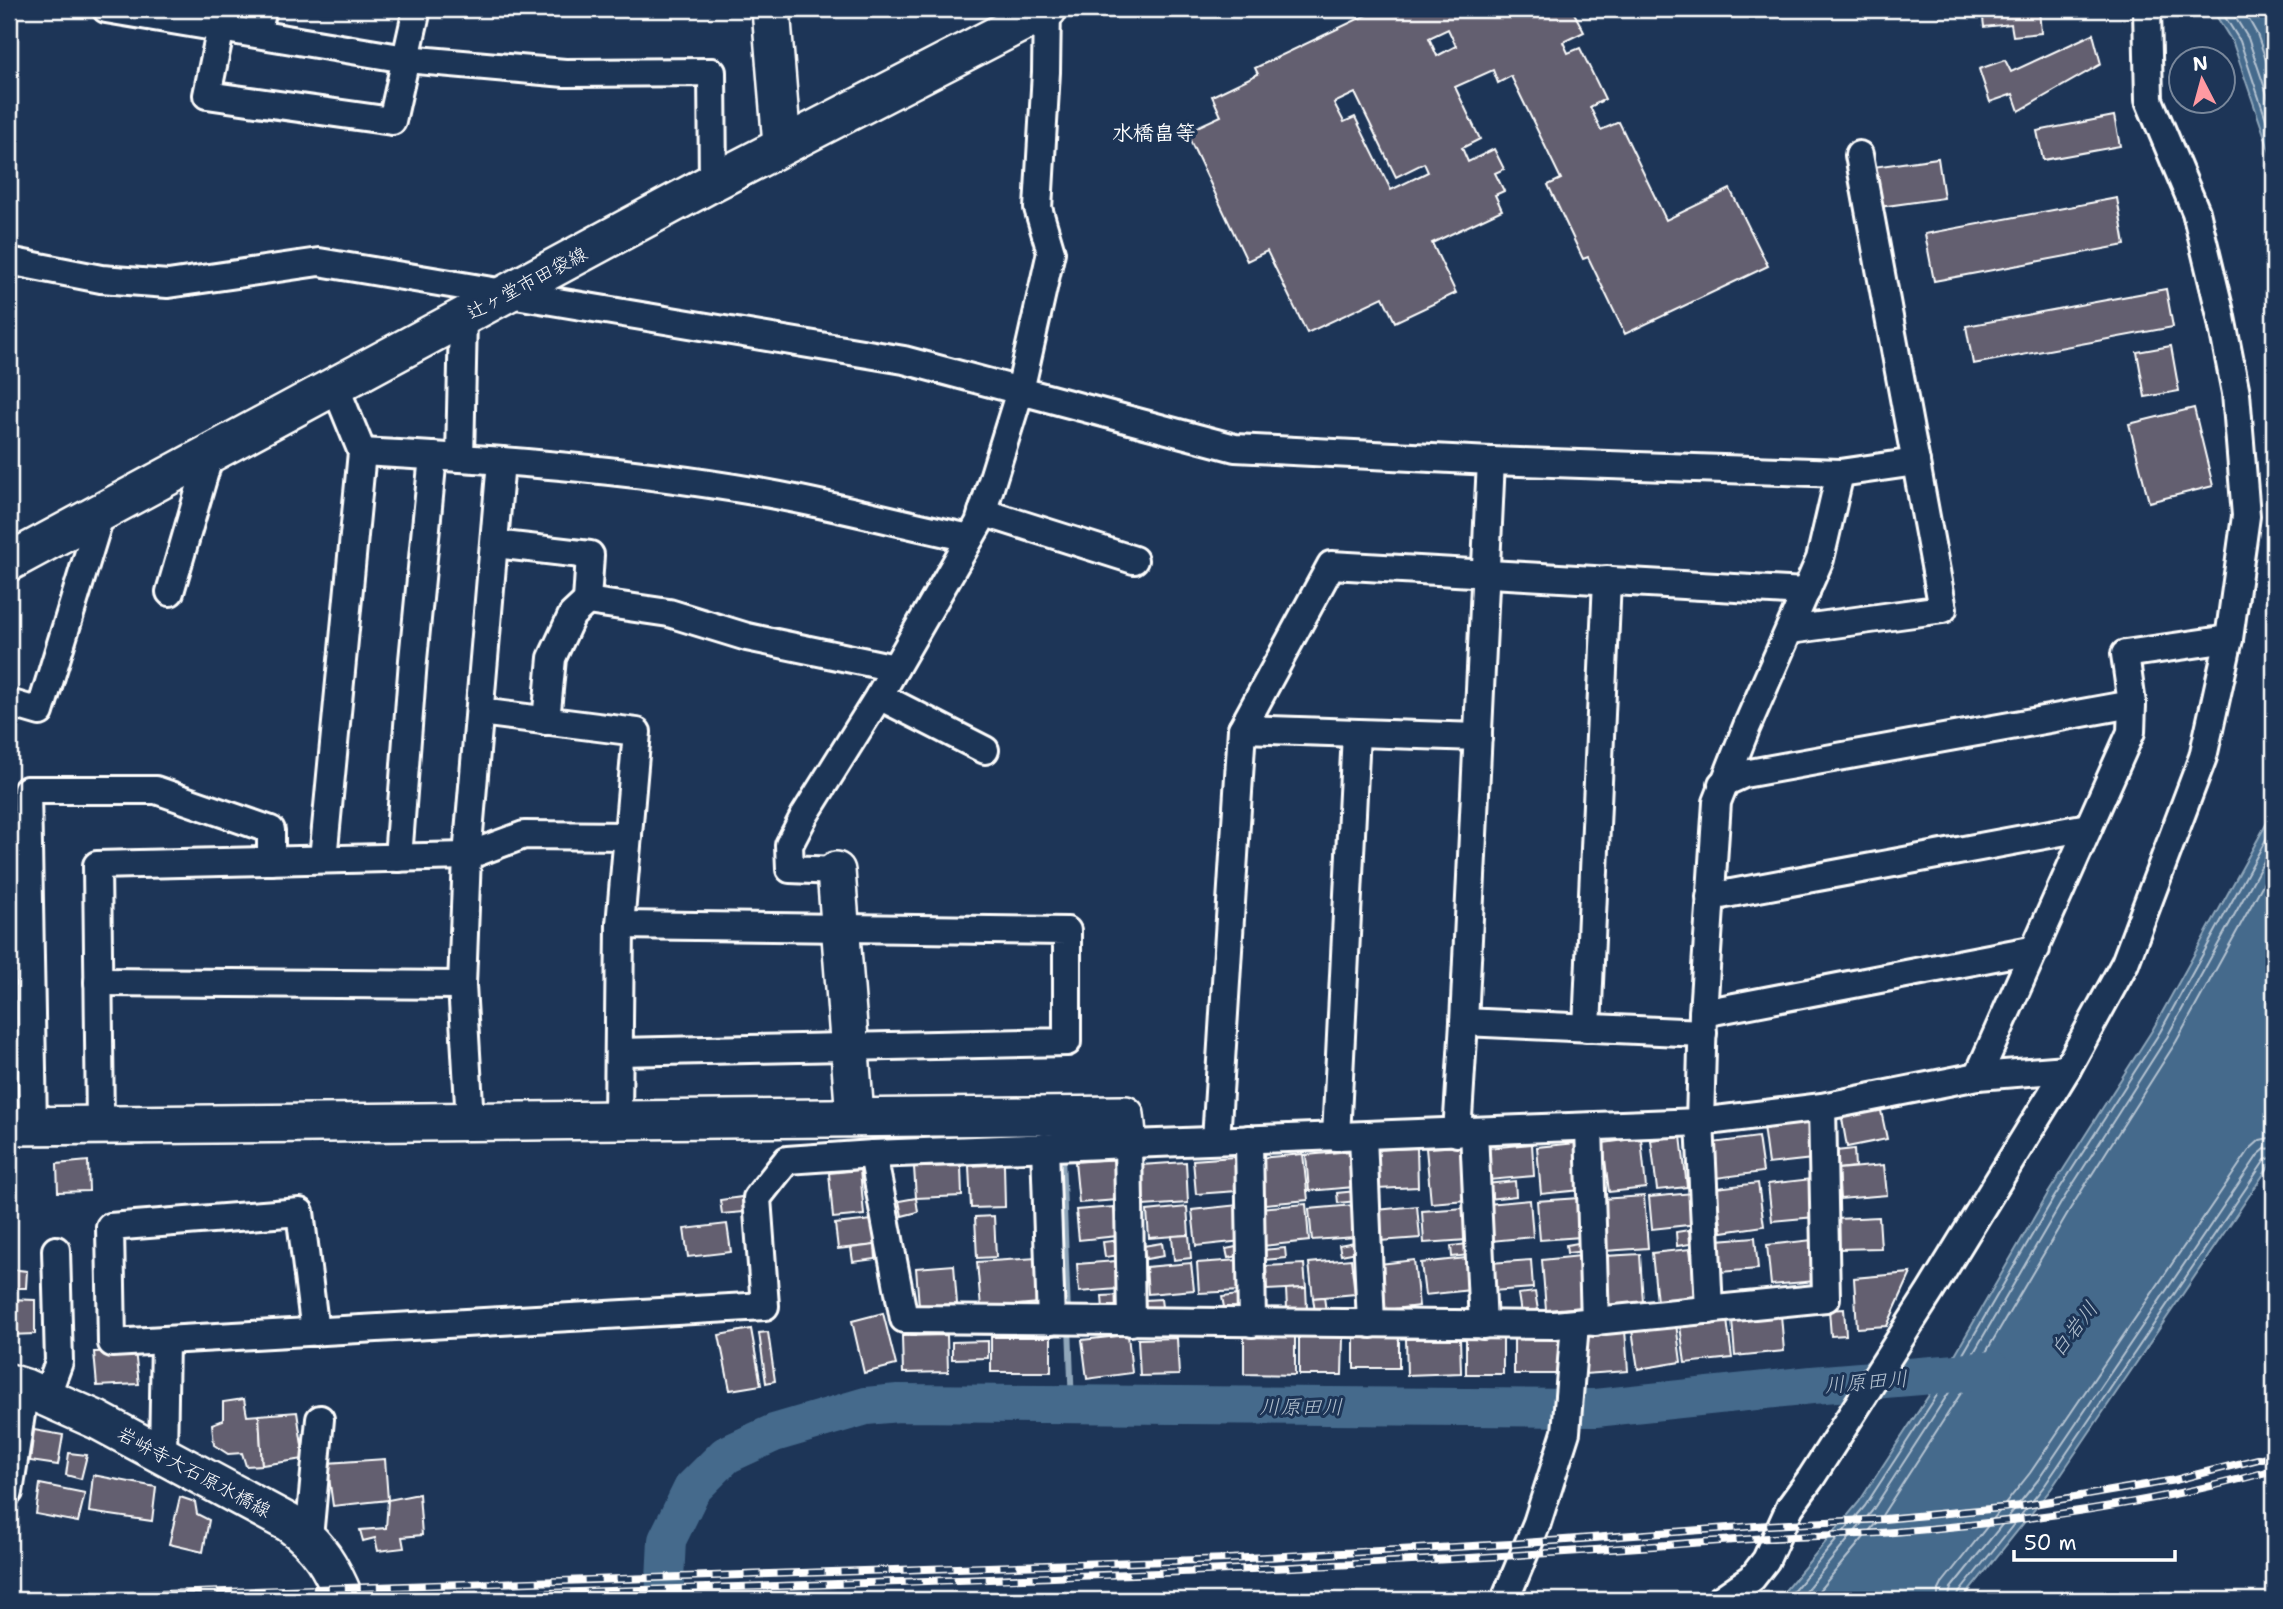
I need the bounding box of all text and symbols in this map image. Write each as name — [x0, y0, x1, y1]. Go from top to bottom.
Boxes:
north arrow — [2168, 46, 2238, 116]
text: N — [2191, 50, 2209, 77]
district label: 水橋畠等 — [1112, 119, 1196, 147]
street label: 辻ヶ堂市田袋線 — [462, 241, 592, 325]
water label: 白岩川 — [2044, 1296, 2104, 1362]
water label: 川原田川 — [1823, 1364, 1909, 1400]
water label: 川原田川 — [1259, 1393, 1343, 1421]
street label: 岩峅寺大石原水橋線 — [113, 1421, 275, 1523]
scale bar — [2014, 1518, 2174, 1562]
text: 50 m — [2024, 1529, 2077, 1557]

